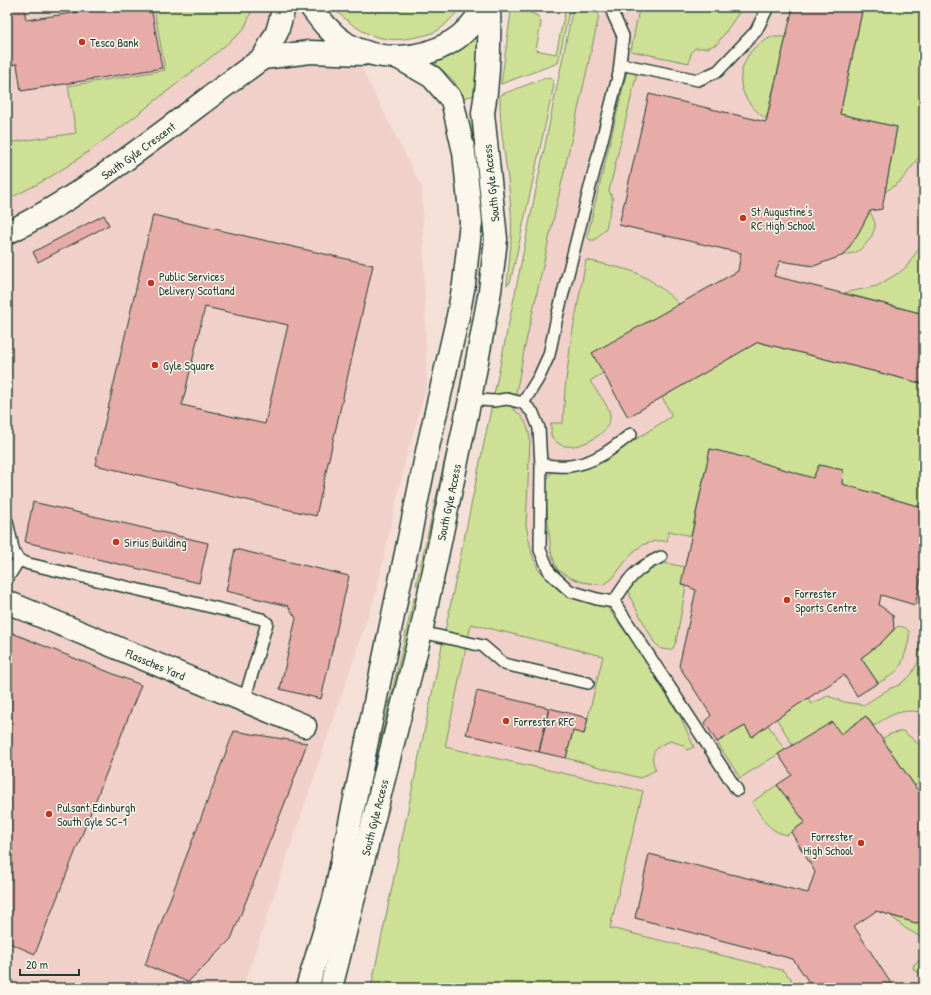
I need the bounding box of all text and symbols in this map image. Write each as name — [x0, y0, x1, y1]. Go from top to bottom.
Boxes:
place label: Tesco Bank — [90, 34, 138, 51]
marker: Tesco Bank — [77, 37, 87, 47]
street label: South Gyle Crescent — [97, 117, 179, 183]
street label: South Gyle Access — [478, 143, 504, 223]
place label: St Augustine's RC High School — [751, 203, 816, 234]
marker: St Augustine's RC High School — [738, 213, 748, 223]
place label: Public Services Delivery Scotland — [159, 268, 235, 299]
marker: Public Services Delivery Scotland — [146, 278, 156, 288]
place label: Gyle Square — [163, 357, 215, 374]
marker: Gyle Square — [150, 360, 160, 370]
street label: South Gyle Access — [432, 462, 465, 542]
place label: Sirius Building — [124, 534, 187, 551]
marker: Sirius Building — [111, 537, 121, 547]
place label: Forrester Sports Centre — [794, 585, 857, 616]
marker: Forrester Sports Centre — [782, 595, 792, 605]
street label: Flassches Yard — [122, 644, 188, 684]
place label: Forrester RFC — [513, 713, 575, 730]
marker: Forrester RFC — [501, 716, 511, 726]
street label: South Gyle Access — [356, 777, 392, 857]
place label: Pulsant Edinburgh South Gyle SC-1 — [57, 799, 135, 830]
marker: Pulsant Edinburgh South Gyle SC-1 — [44, 809, 54, 819]
place label: Forrester High School — [803, 828, 854, 859]
marker: Forrester High School — [856, 838, 866, 848]
scale bar — [20, 951, 79, 977]
text: 20 m — [26, 956, 48, 973]

